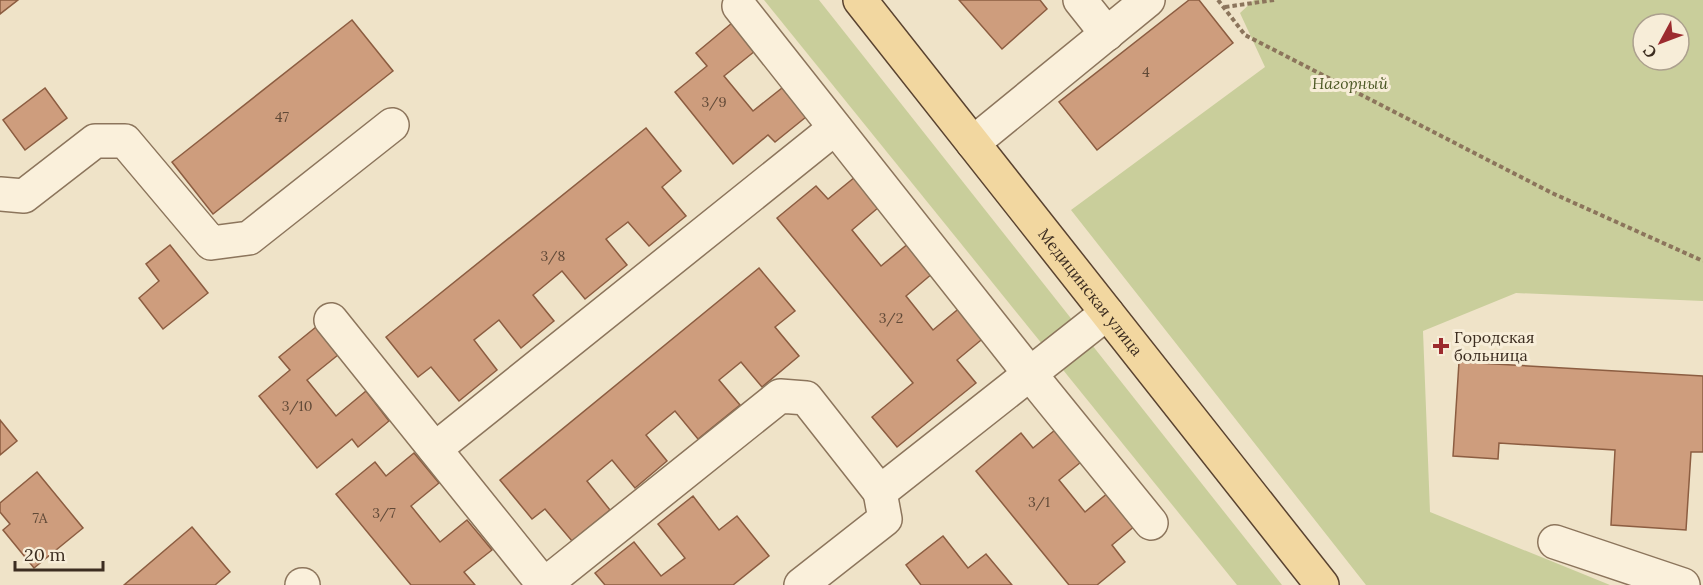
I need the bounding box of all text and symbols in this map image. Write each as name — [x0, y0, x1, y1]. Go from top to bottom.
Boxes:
north arrow — [1631, 12, 1691, 72]
text: С — [1639, 41, 1661, 63]
house number: 4 — [1142, 63, 1150, 81]
park label: Нагорный — [1312, 73, 1389, 93]
house number: 3/9 — [702, 93, 727, 111]
house number: 47 — [275, 108, 290, 126]
street label: Медицинская улица — [1034, 224, 1147, 360]
house number: 3/8 — [541, 247, 566, 265]
house number: 3/2 — [879, 309, 903, 327]
place label: Городская больница — [1454, 327, 1535, 365]
marker: Городская больница — [1432, 337, 1450, 355]
house number: 3/10 — [282, 397, 312, 415]
house number: 3/1 — [1028, 493, 1050, 511]
house number: 3/7 — [372, 504, 396, 522]
house number: 7А — [33, 509, 48, 527]
scale bar — [15, 534, 104, 572]
text: 20 m — [24, 543, 66, 566]

